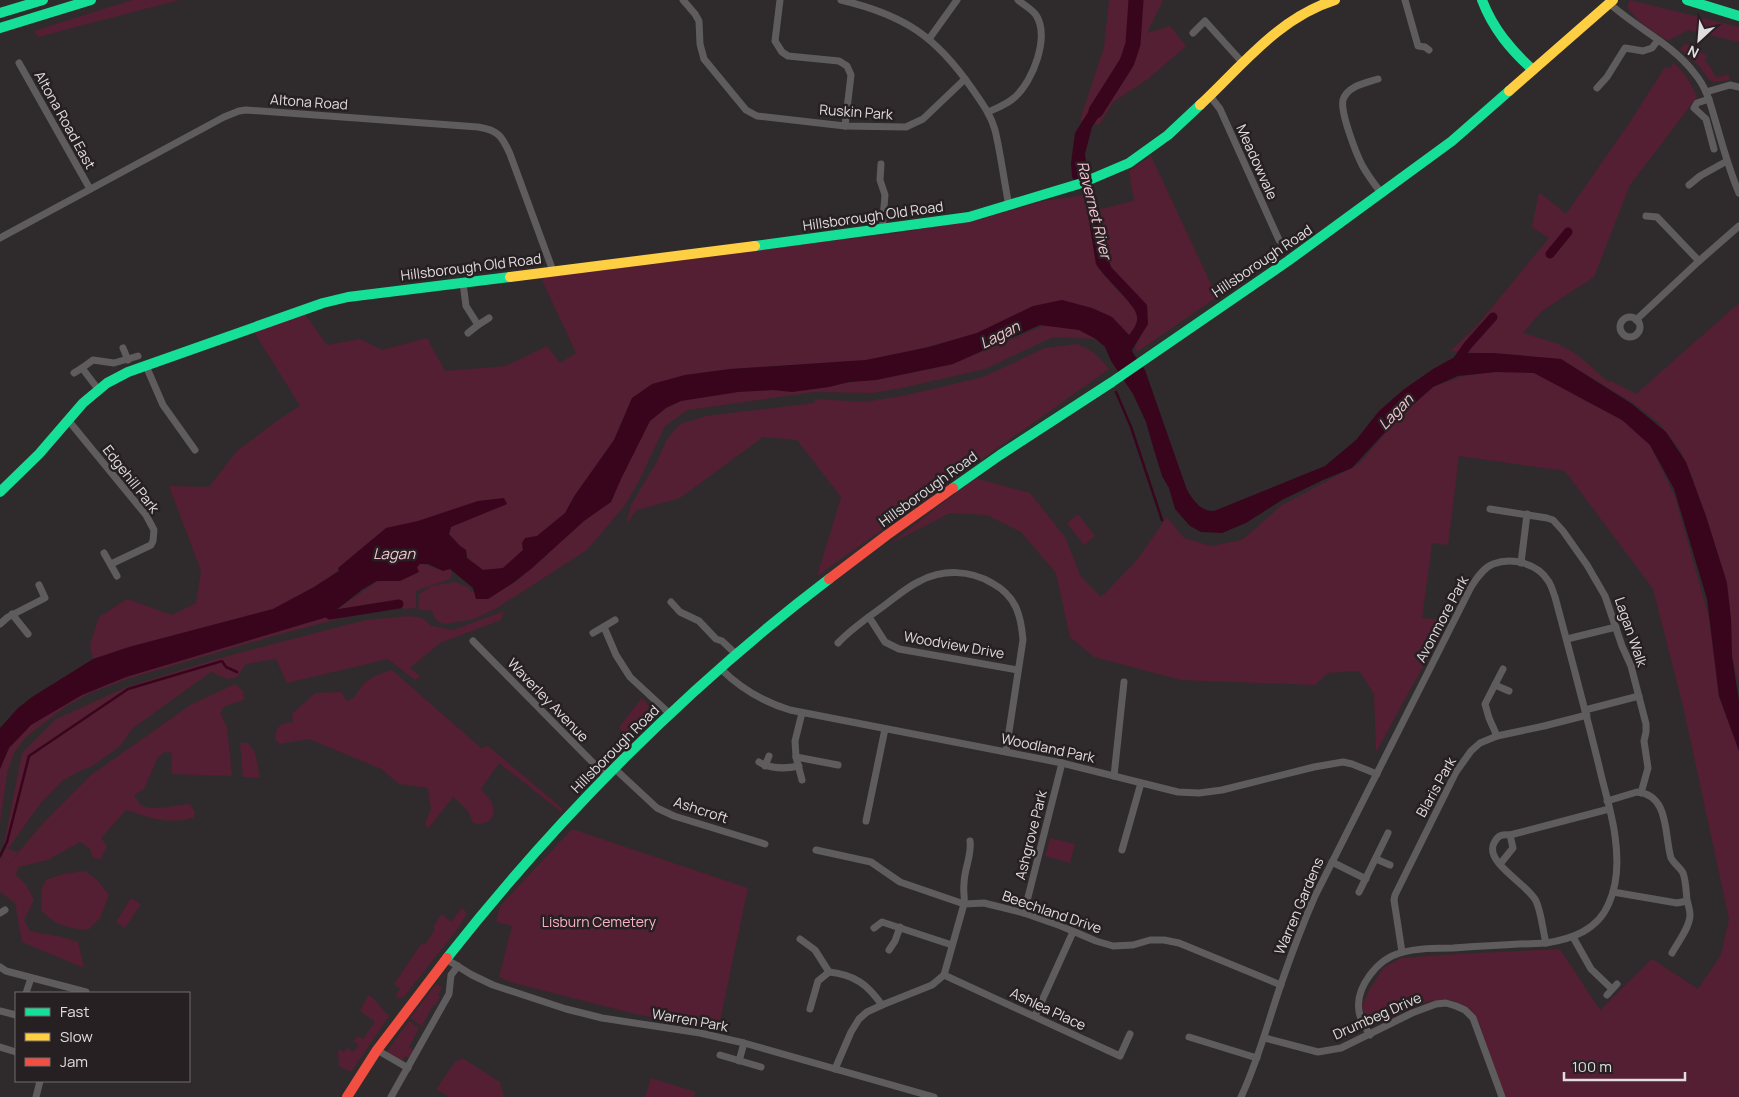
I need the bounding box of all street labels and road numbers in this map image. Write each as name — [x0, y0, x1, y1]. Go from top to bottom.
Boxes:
street label: Altona Road East — [31, 67, 100, 173]
street label: Altona Road — [270, 89, 349, 114]
street label: Ruskin Park — [819, 99, 895, 124]
street label: Meadowvale — [1232, 121, 1283, 202]
street label: Hillsborough Old Road — [801, 196, 945, 235]
street label: Hillsborough Road — [1208, 220, 1316, 301]
street label: Hillsborough Old Road — [399, 248, 543, 285]
street label: Edgehill Park — [99, 441, 165, 518]
street label: Hillsborough Road — [875, 446, 981, 531]
street label: Avonmore Park — [1411, 571, 1473, 665]
street label: Lagan Walk — [1611, 594, 1653, 670]
street label: Woodview Drive — [902, 626, 1006, 663]
street label: Waverley Avenue — [504, 654, 593, 746]
street label: Hillsborough Road — [566, 700, 663, 797]
street label: Woodland Park — [999, 728, 1098, 767]
street label: Blaris Park — [1411, 752, 1460, 820]
street label: Ashgrove Park — [1010, 787, 1051, 882]
street label: Ashcroft — [672, 792, 731, 827]
street label: Warren Gardens — [1270, 854, 1328, 957]
street label: Beechland Drive — [1000, 886, 1104, 937]
street label: Ashlea Place — [1007, 983, 1089, 1034]
street label: Drumbeg Drive — [1330, 988, 1424, 1044]
street label: Warren Park — [650, 1003, 731, 1036]

